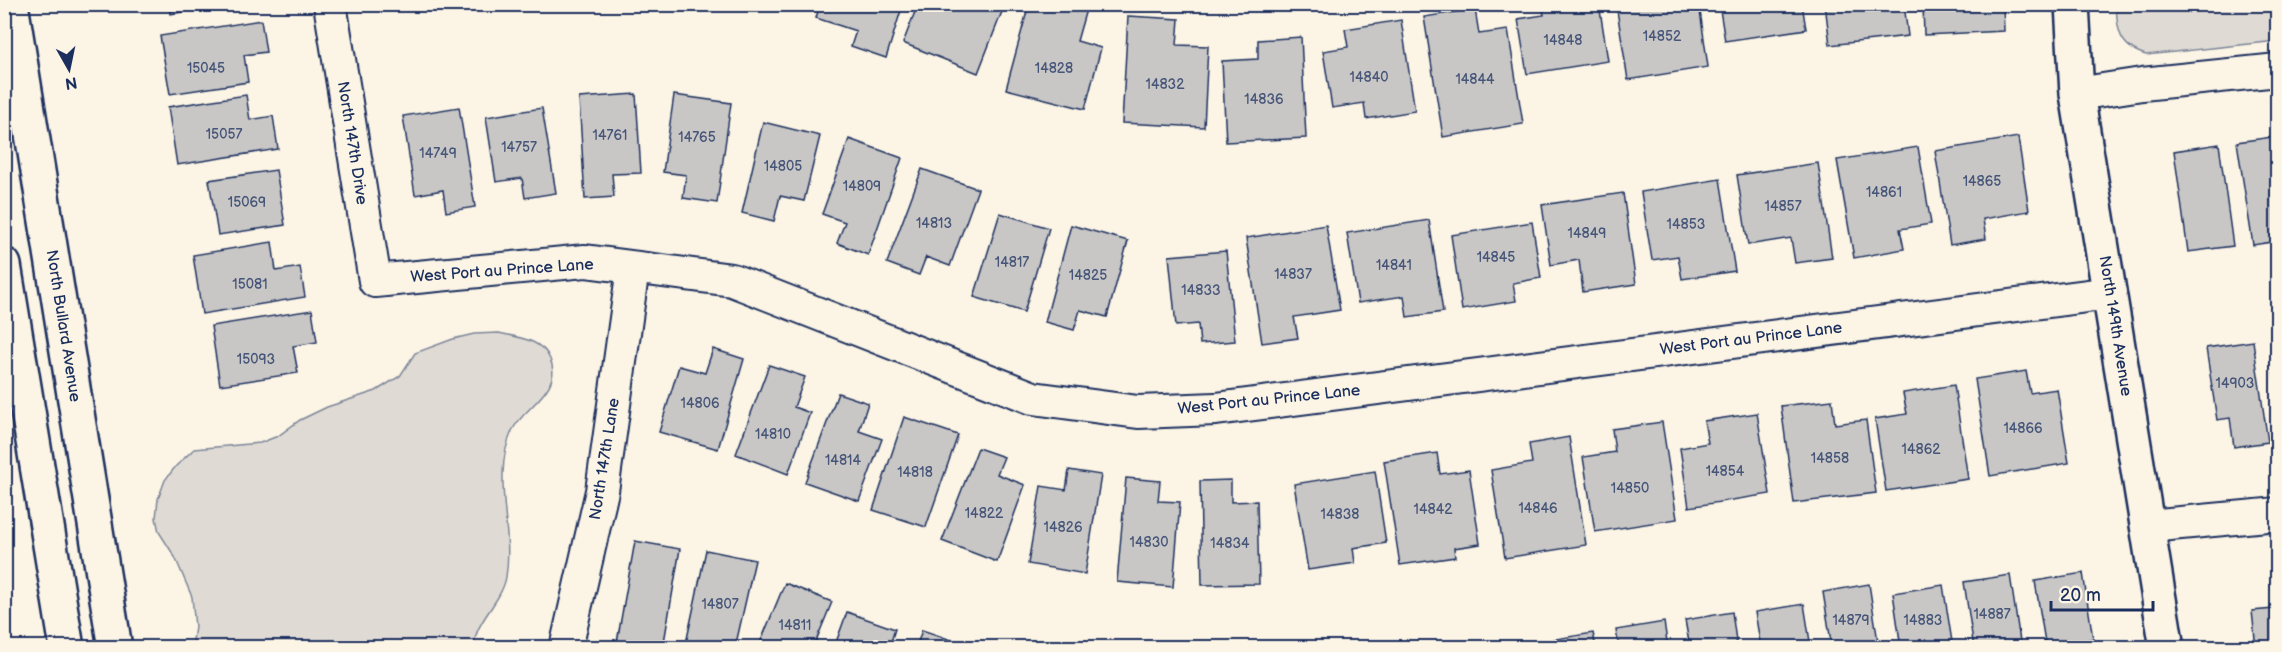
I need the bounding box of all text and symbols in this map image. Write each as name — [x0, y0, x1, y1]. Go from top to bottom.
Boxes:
house number: 14852 — [1643, 28, 1682, 45]
house number: 14848 — [1544, 32, 1582, 49]
north arrow — [39, 39, 99, 99]
house number: 15045 — [187, 60, 225, 77]
house number: 14828 — [1035, 60, 1073, 77]
house number: 14840 — [1350, 69, 1388, 86]
house number: 14844 — [1455, 71, 1495, 88]
text: N — [64, 72, 79, 93]
house number: 14832 — [1146, 76, 1185, 93]
street label: North 147th Drive — [333, 80, 371, 207]
house number: 14836 — [1244, 91, 1284, 108]
house number: 15057 — [206, 126, 242, 143]
house number: 14761 — [593, 127, 627, 144]
house number: 14765 — [678, 129, 716, 146]
house number: 14757 — [501, 139, 537, 156]
house number: 14749 — [419, 145, 457, 162]
house number: 14805 — [764, 158, 802, 175]
house number: 14865 — [1963, 173, 2001, 190]
house number: 14809 — [843, 178, 881, 195]
house number: 14861 — [1866, 184, 1902, 201]
house number: 15069 — [228, 194, 266, 211]
house number: 14857 — [1764, 198, 1802, 215]
house number: 14813 — [916, 215, 952, 232]
house number: 14853 — [1667, 216, 1705, 233]
house number: 14849 — [1568, 225, 1606, 242]
street label: North Bullard Avenue — [42, 249, 84, 404]
house number: 14845 — [1477, 249, 1515, 266]
house number: 14817 — [995, 254, 1029, 271]
street label: North 149th Avenue — [2094, 254, 2136, 398]
street label: West Port au Prince Lane — [410, 255, 595, 287]
house number: 14841 — [1376, 257, 1412, 274]
house number: 14837 — [1274, 266, 1312, 283]
house number: 14825 — [1069, 267, 1107, 284]
house number: 15081 — [232, 276, 268, 293]
house number: 14833 — [1181, 282, 1221, 299]
street label: West Port au Prince Lane — [1659, 318, 1844, 360]
house number: 15093 — [237, 351, 275, 368]
house number: 14903 — [2216, 375, 2254, 392]
street label: West Port au Prince Lane — [1177, 381, 1362, 419]
house number: 14806 — [681, 395, 720, 412]
street label: North 147th Lane — [586, 396, 624, 521]
house number: 14866 — [2003, 420, 2043, 437]
house number: 14810 — [755, 426, 791, 443]
house number: 14862 — [1902, 441, 1941, 458]
house number: 14858 — [1811, 450, 1849, 467]
house number: 14814 — [825, 452, 861, 469]
house number: 14854 — [1706, 463, 1745, 480]
house number: 14818 — [897, 464, 933, 481]
house number: 14850 — [1611, 480, 1649, 497]
house number: 14846 — [1518, 500, 1558, 517]
house number: 14842 — [1414, 501, 1453, 518]
house number: 14822 — [965, 505, 1004, 522]
house number: 14838 — [1321, 506, 1359, 523]
house number: 14826 — [1044, 519, 1083, 536]
house number: 14830 — [1130, 534, 1168, 551]
house number: 14834 — [1210, 535, 1250, 552]
scale bar — [2051, 574, 2153, 612]
text: 20 m — [2060, 585, 2101, 606]
house number: 14807 — [701, 596, 739, 613]
house number: 14887 — [1973, 606, 2011, 623]
house number: 14879 — [1832, 612, 1870, 629]
house number: 14883 — [1904, 612, 1942, 629]
house number: 14811 — [779, 617, 811, 634]

